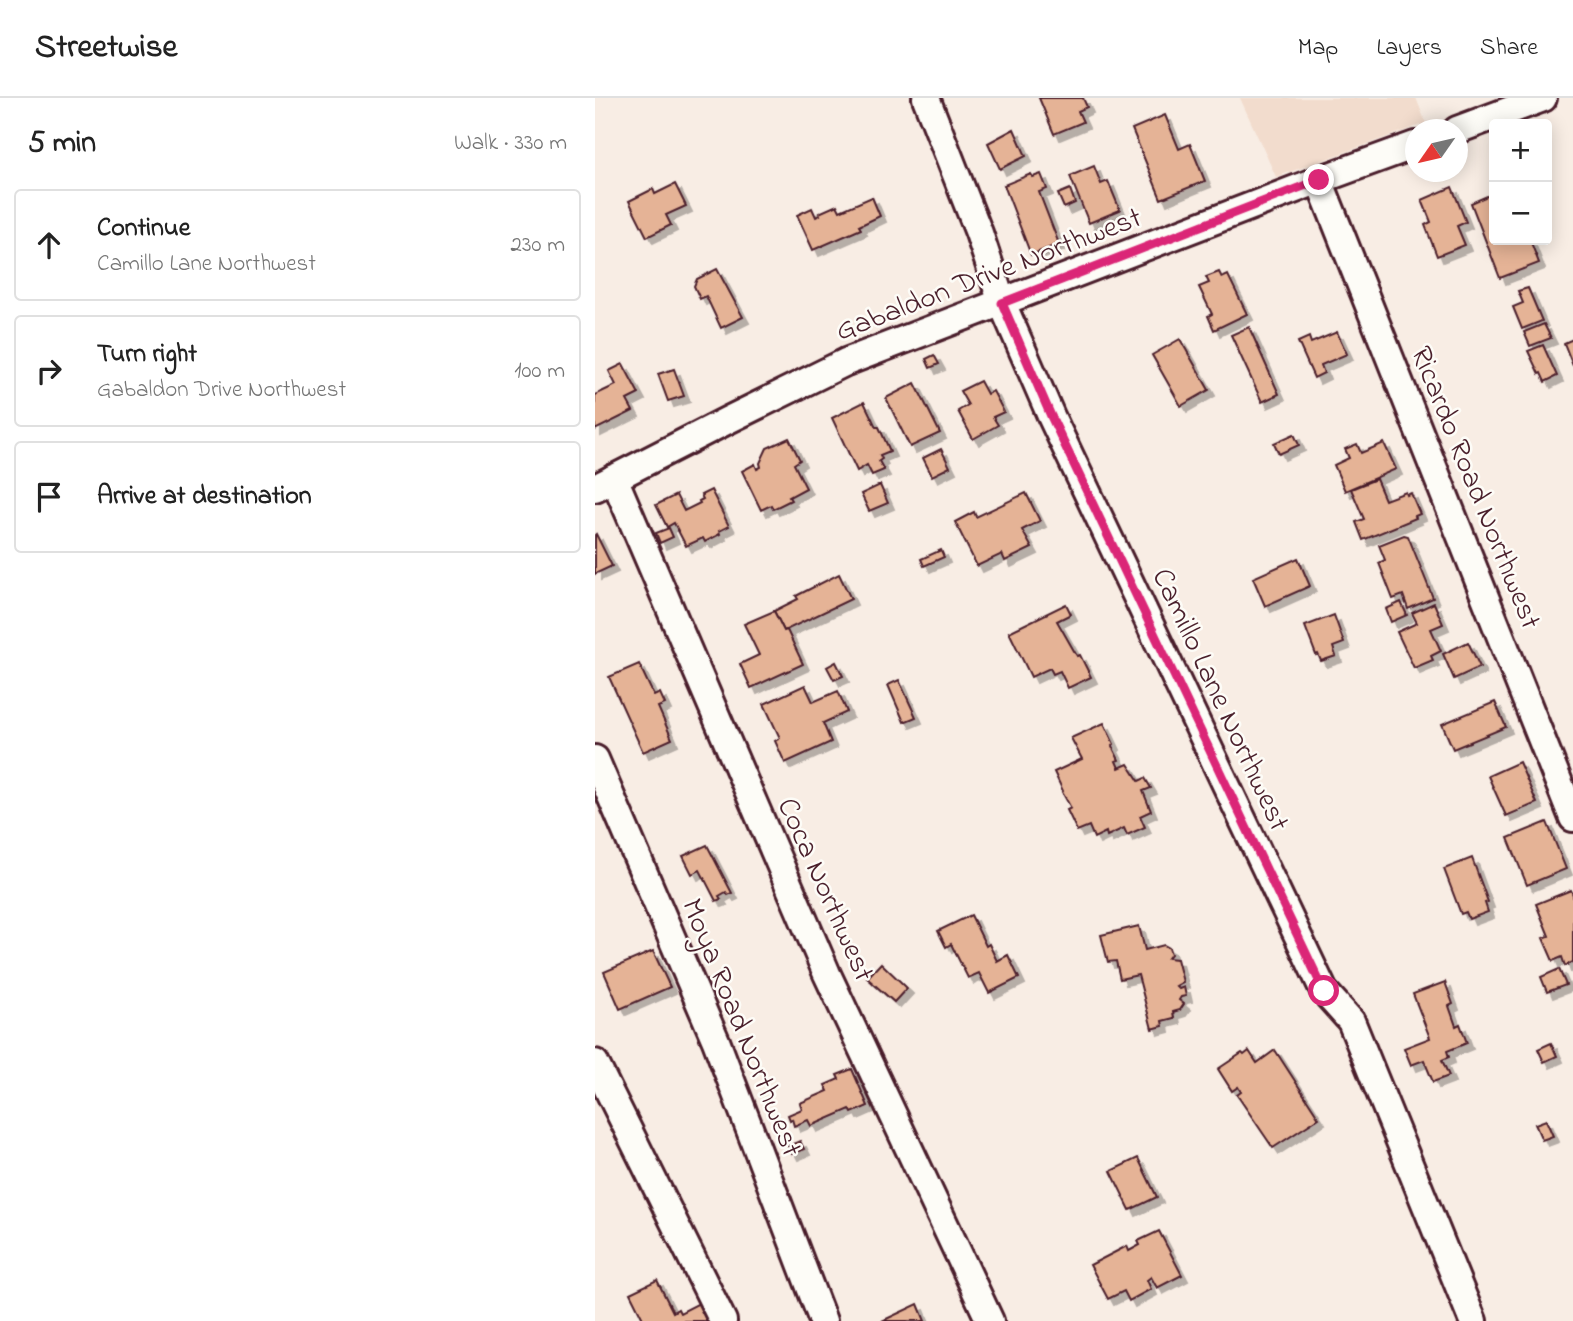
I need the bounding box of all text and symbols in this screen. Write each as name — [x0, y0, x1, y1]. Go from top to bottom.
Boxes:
text: Streetwise — [35, 24, 177, 72]
text: Map — [1298, 31, 1338, 66]
text: Layers — [1376, 31, 1442, 66]
text: Share — [1480, 31, 1538, 66]
north arrow — [1405, 119, 1468, 182]
map controls — [1489, 119, 1552, 245]
button: + — [1489, 119, 1552, 182]
text: 5 min — [28, 122, 96, 166]
text: Walk · 330 m — [454, 127, 567, 160]
route end — [1303, 164, 1334, 195]
button: − — [1489, 182, 1552, 245]
street label: Gabaldon Drive Northwest — [830, 197, 1149, 355]
text: Continue — [97, 210, 190, 248]
icon: ahead — [30, 226, 68, 264]
text: 230 m — [511, 229, 565, 262]
text: Camillo Lane Northwest — [97, 248, 316, 281]
text: Turn right — [97, 336, 197, 374]
street label: Ricardo Road Northwest — [1397, 340, 1551, 636]
icon: right — [30, 352, 68, 390]
text: 100 m — [514, 355, 565, 388]
text: Gabaldon Drive Northwest — [97, 374, 346, 407]
icon: arrive — [30, 478, 68, 516]
text: Arrive at destination — [97, 478, 312, 516]
street label: Camillo Lane Northwest — [1139, 562, 1300, 839]
street label: Coca Northwest — [764, 791, 884, 989]
street label: Moya Road Northwest — [668, 892, 812, 1164]
route start — [1308, 975, 1339, 1006]

